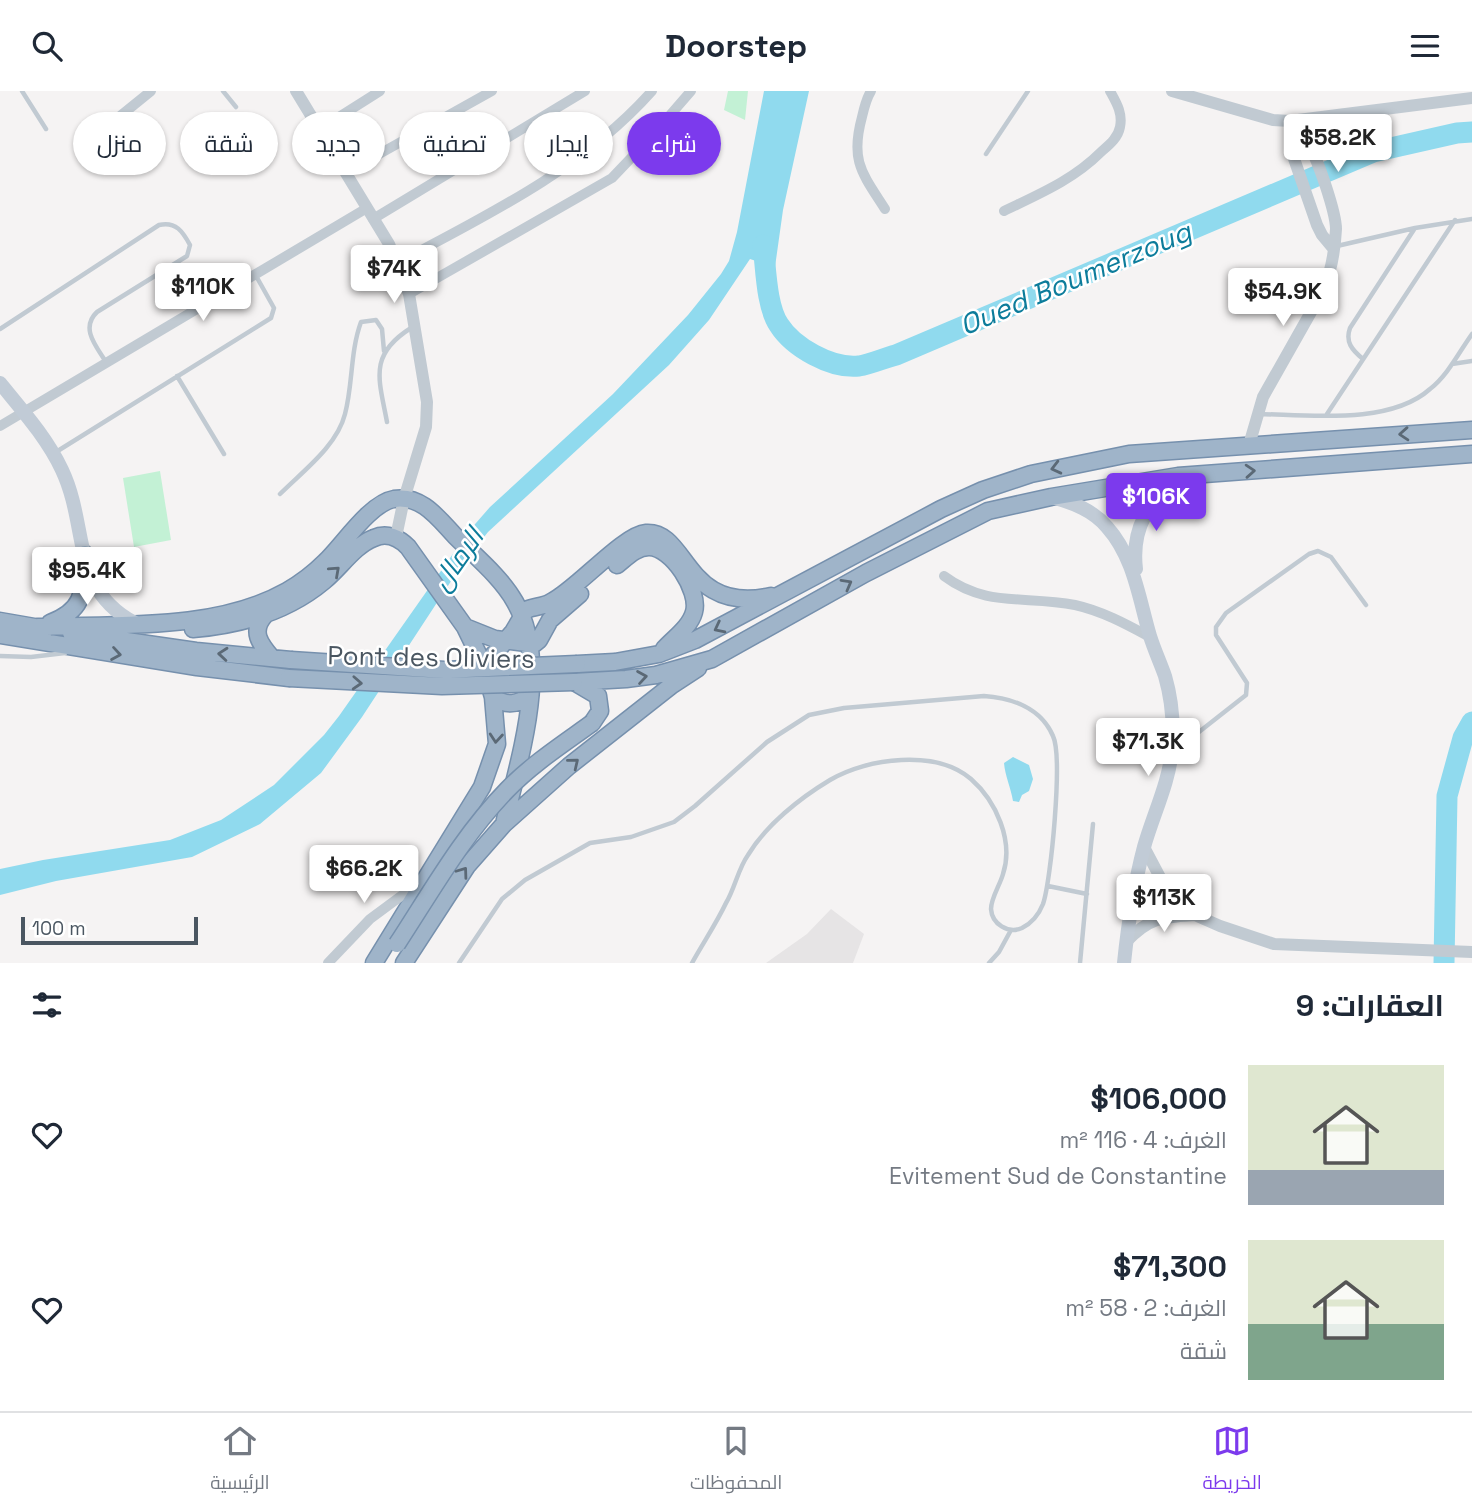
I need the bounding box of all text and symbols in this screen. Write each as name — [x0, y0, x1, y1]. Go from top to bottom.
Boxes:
text: Doorstep — [665, 26, 807, 66]
icon: search — [28, 27, 66, 65]
icon: menu — [1406, 27, 1444, 65]
chip: منزل — [73, 112, 166, 175]
chip: شقة — [180, 112, 278, 175]
chip: جديد — [292, 112, 385, 175]
chip: تصفية — [399, 112, 510, 175]
chip: إيجار — [524, 112, 613, 175]
chip: شراء — [627, 112, 721, 175]
pin: $58.2K — [1281, 115, 1395, 174]
text: $58.2K — [1300, 122, 1376, 152]
water label: Oued Boumerzoug — [954, 212, 1198, 343]
pin: $74K — [353, 245, 435, 305]
text: $74K — [367, 253, 421, 283]
pin: $110K — [154, 264, 252, 323]
pin: $54.9K — [1226, 268, 1340, 328]
text: $110K — [171, 271, 235, 301]
text: $54.9K — [1244, 276, 1322, 306]
one-way arrow — [1398, 427, 1409, 442]
one-way arrow — [1050, 460, 1062, 474]
one-way arrow — [1244, 464, 1255, 479]
pin: $106K — [1107, 473, 1205, 533]
text: $106K — [1122, 481, 1190, 511]
water label: الرمال — [423, 519, 493, 597]
pin: $95.4K — [30, 547, 144, 607]
text: $95.4K — [48, 555, 126, 585]
one-way arrow — [327, 567, 340, 579]
one-way arrow — [840, 579, 853, 592]
one-way arrow — [714, 620, 726, 633]
street label: Pont des Oliviers — [327, 638, 535, 676]
one-way arrow — [110, 646, 122, 661]
one-way arrow — [217, 647, 228, 662]
one-way arrow — [636, 670, 647, 685]
one-way arrow — [352, 675, 363, 690]
pin: $71.3K — [1091, 719, 1205, 778]
text: $71.3K — [1112, 726, 1184, 756]
one-way arrow — [489, 733, 504, 744]
one-way arrow — [565, 759, 578, 771]
pin: $66.2K — [307, 845, 421, 905]
text: $66.2K — [325, 853, 403, 883]
one-way arrow — [455, 867, 467, 880]
pin: $113K — [1115, 875, 1213, 934]
text: $113K — [1132, 882, 1196, 912]
scale bar — [21, 914, 198, 946]
text: 100 m — [32, 916, 86, 941]
icon: filters — [28, 986, 66, 1024]
text: العقارات: 9 — [1296, 986, 1444, 1025]
text: $106,000 — [1091, 1079, 1227, 1118]
icon: home — [1304, 1093, 1388, 1177]
icon: heart — [28, 1116, 66, 1154]
text: الغرف: 4 · 116 m² — [1060, 1125, 1227, 1155]
text: Evitement Sud de Constantine — [889, 1161, 1227, 1191]
text: $71,300 — [1113, 1247, 1227, 1286]
icon: home — [1304, 1268, 1388, 1352]
icon: heart — [28, 1291, 66, 1329]
text: الغرف: 2 · 58 m² — [1065, 1293, 1227, 1323]
text: شقة — [1180, 1336, 1227, 1366]
tab: الرئيسية — [210, 1422, 270, 1500]
tab: المحفوظات — [690, 1422, 782, 1500]
tab: الخريطة — [1203, 1422, 1262, 1500]

